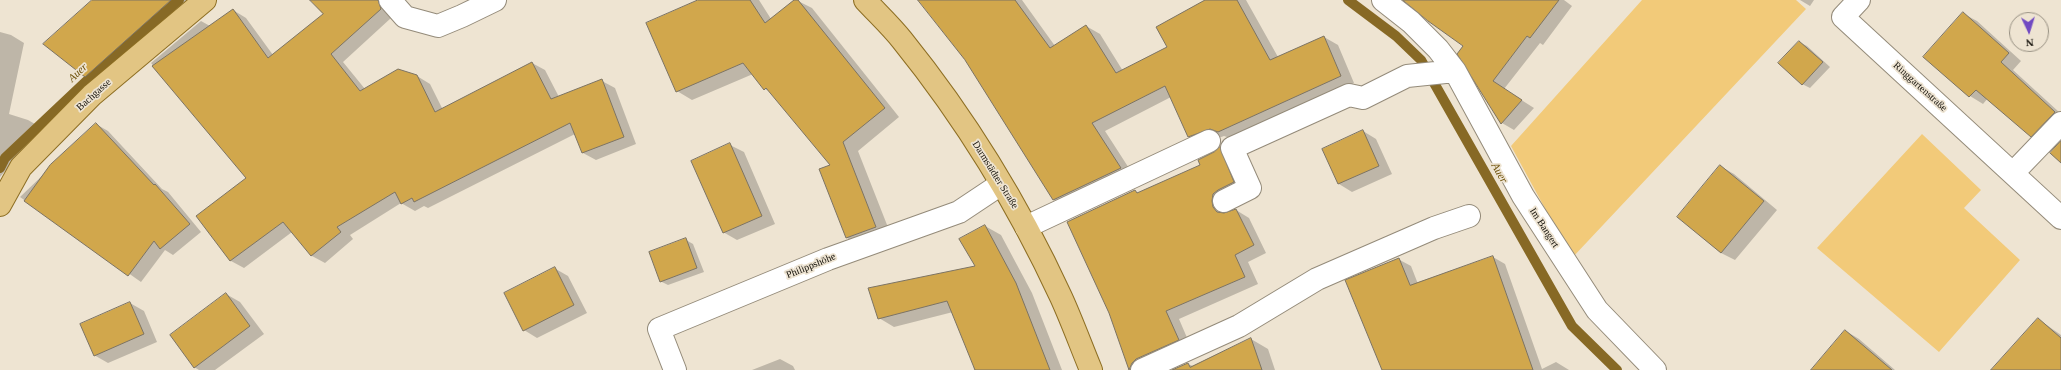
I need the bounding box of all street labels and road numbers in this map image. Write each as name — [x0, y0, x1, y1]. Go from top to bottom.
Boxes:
street label: Ringgartenstraße — [1891, 60, 1949, 114]
street label: Bachgasse — [74, 76, 114, 114]
street label: Darmstädter Straße — [969, 139, 1021, 211]
street label: Im Bangert — [1527, 206, 1561, 250]
street label: Philippshöhe — [785, 251, 837, 281]

